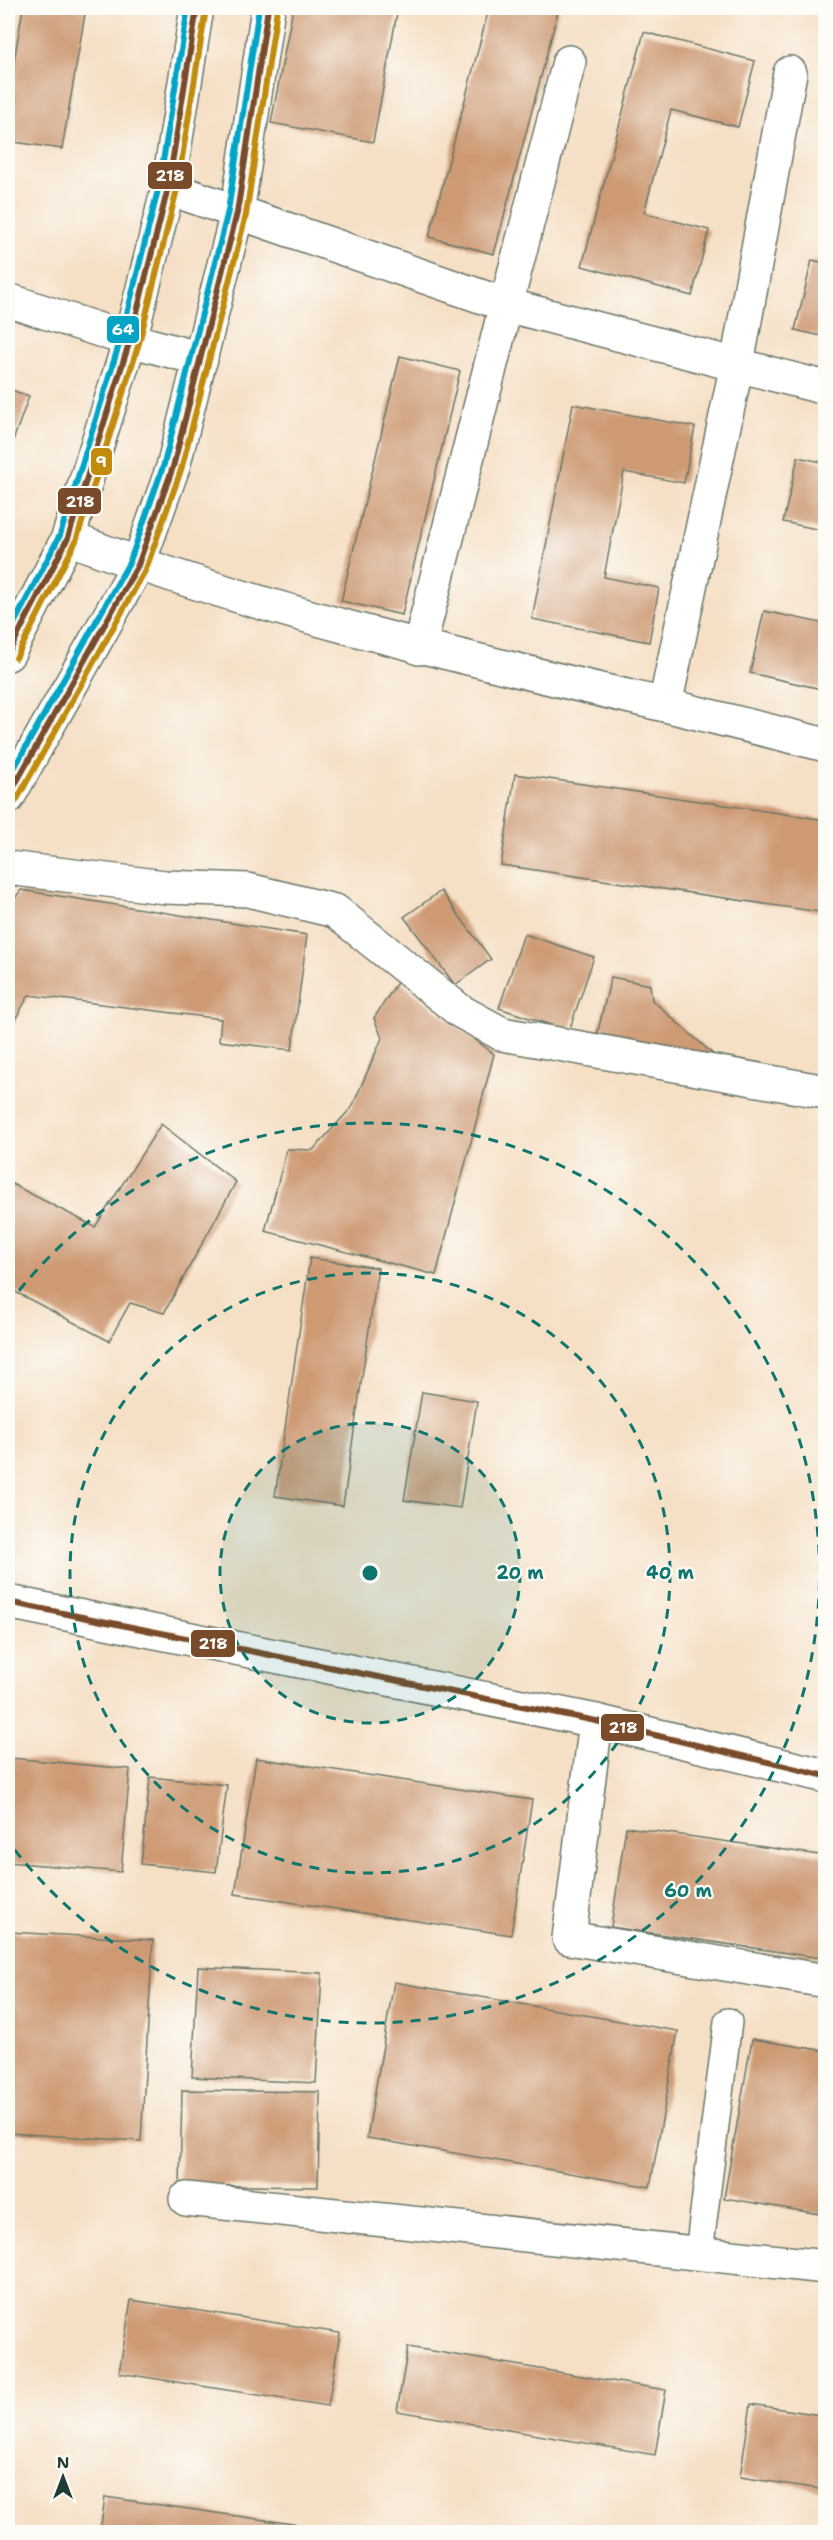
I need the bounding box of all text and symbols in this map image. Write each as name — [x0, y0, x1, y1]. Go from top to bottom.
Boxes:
line badge: 218 — [147, 161, 193, 190]
text: 218 — [156, 165, 184, 186]
line badge: 64 — [106, 315, 140, 344]
text: 64 — [112, 319, 134, 340]
line badge: 9 — [90, 447, 113, 476]
text: 9 — [95, 451, 107, 472]
line badge: 218 — [57, 487, 102, 515]
text: 218 — [66, 491, 94, 512]
text: 20 m — [496, 1561, 544, 1585]
text: 40 m — [646, 1561, 694, 1585]
centre of rings — [360, 1563, 380, 1583]
line badge: 218 — [190, 1629, 236, 1658]
text: 218 — [199, 1633, 227, 1654]
line badge: 218 — [600, 1713, 645, 1742]
text: 218 — [609, 1717, 637, 1738]
text: 60 m — [664, 1879, 712, 1903]
north arrow — [33, 2447, 93, 2507]
text: N — [57, 2452, 69, 2473]

